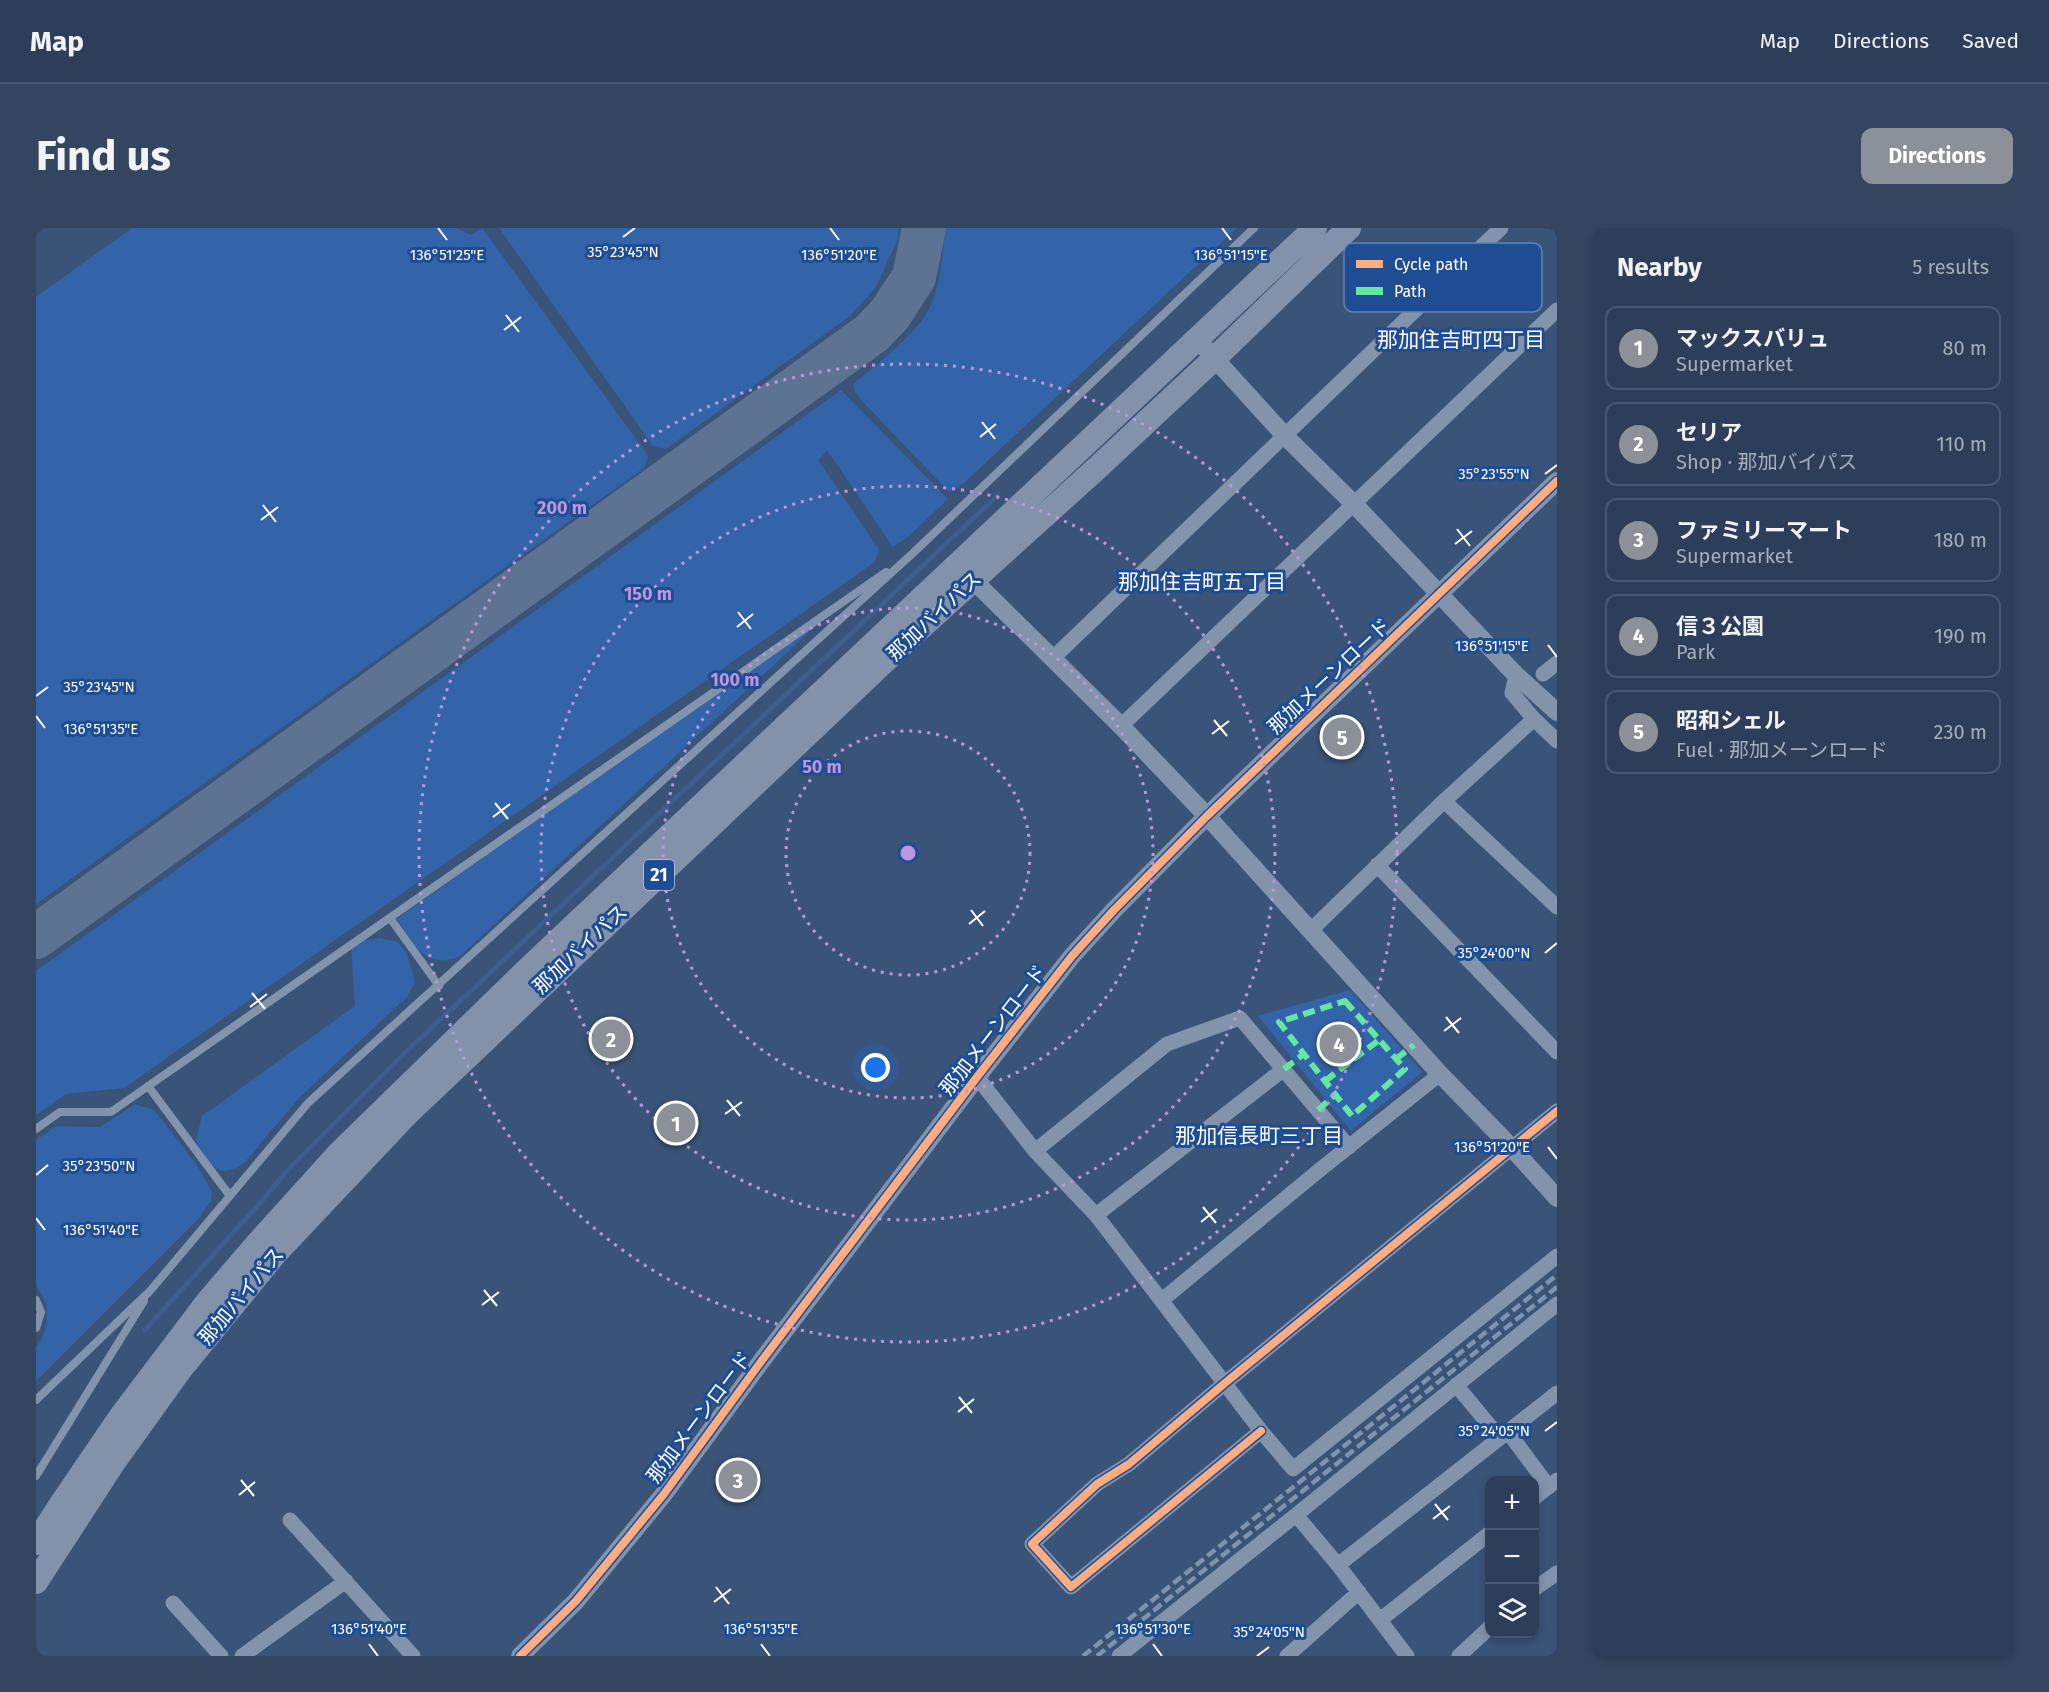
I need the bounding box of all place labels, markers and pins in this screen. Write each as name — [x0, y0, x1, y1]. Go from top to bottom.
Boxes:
pin: 5 — [1322, 714, 1362, 760]
centre of rings — [898, 843, 918, 863]
pin: 2 — [592, 1016, 630, 1062]
pin: 4 — [1320, 1022, 1358, 1066]
pin: 1 — [656, 1100, 696, 1146]
pin: 3 — [718, 1458, 758, 1502]

